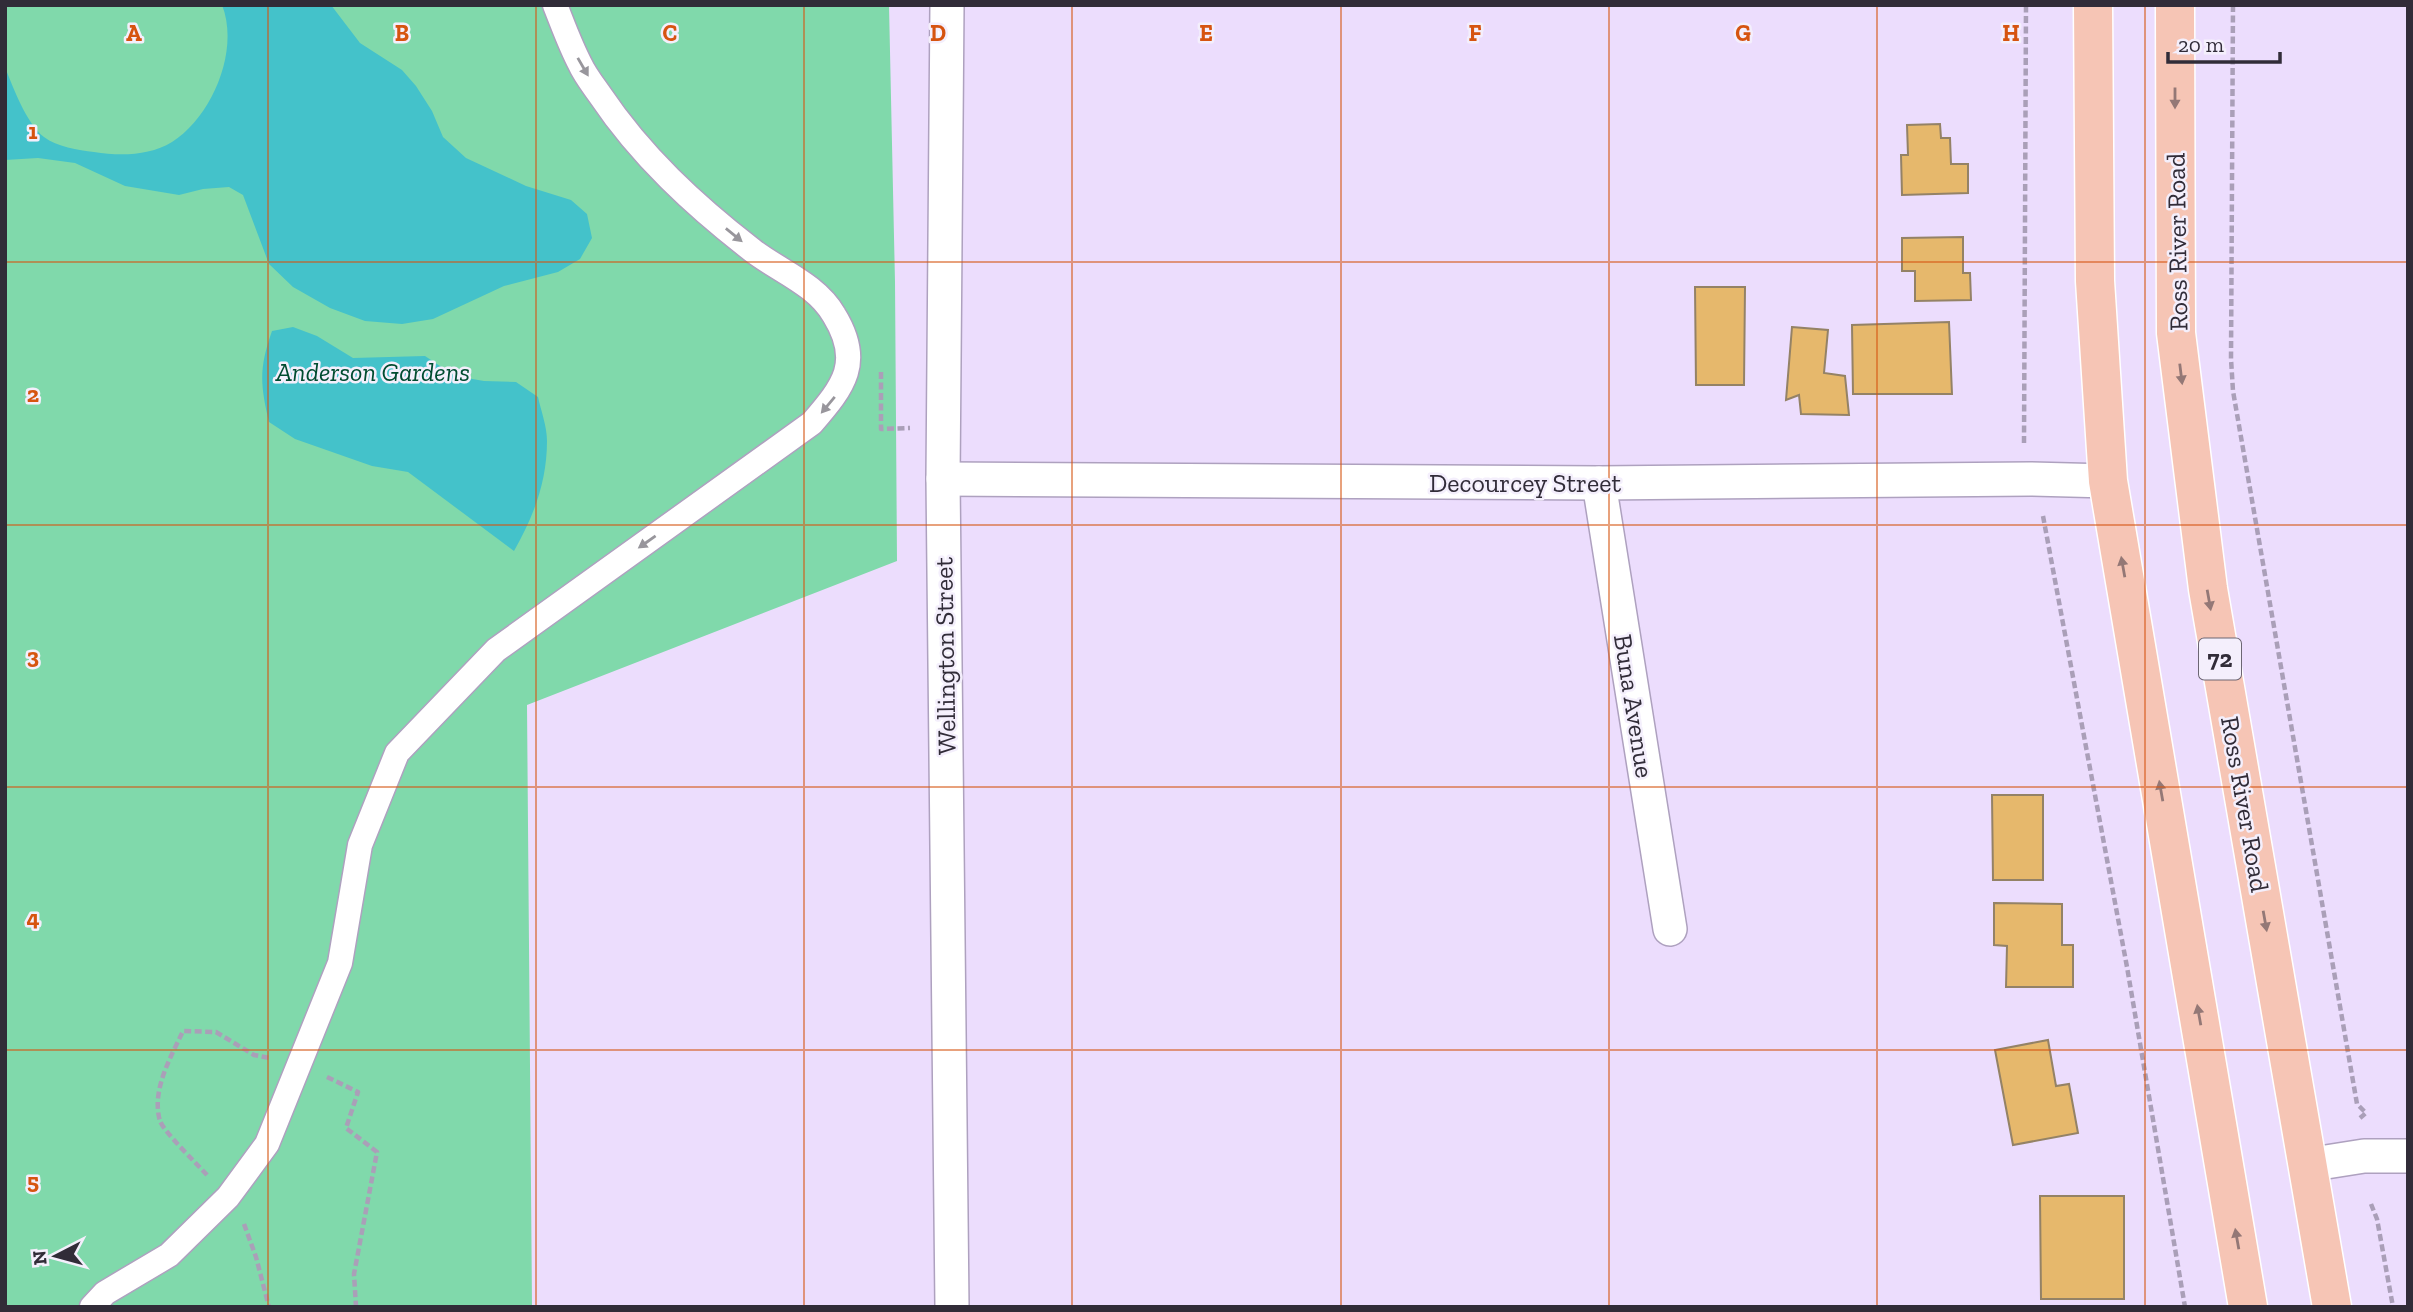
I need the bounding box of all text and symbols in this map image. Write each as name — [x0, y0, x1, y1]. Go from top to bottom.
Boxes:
text: A — [126, 19, 142, 47]
text: B — [395, 19, 409, 47]
text: C — [663, 19, 677, 47]
text: D — [930, 19, 946, 47]
text: E — [1199, 19, 1213, 47]
text: F — [1468, 19, 1482, 47]
text: G — [1735, 19, 1751, 47]
text: H — [2002, 19, 2020, 47]
scale bar — [2168, 21, 2280, 65]
text: 20 m — [2178, 32, 2224, 57]
one-way arrow — [577, 58, 589, 77]
one-way arrow — [2169, 87, 2181, 109]
text: 1 — [28, 117, 38, 145]
street label: Ross River Road — [2159, 153, 2195, 331]
one-way arrow — [724, 228, 742, 243]
park label: Anderson Gardens — [275, 356, 470, 388]
one-way arrow — [2176, 363, 2187, 385]
text: 2 — [27, 380, 39, 408]
one-way arrow — [821, 396, 836, 413]
street label: Decourcey Street — [1429, 467, 1621, 499]
one-way arrow — [638, 535, 656, 549]
one-way arrow — [2117, 555, 2128, 577]
street label: Wellington Street — [927, 556, 963, 755]
one-way arrow — [2204, 589, 2215, 611]
street label: Buna Avenue — [1607, 632, 1661, 780]
road number: 72 — [2199, 638, 2241, 680]
text: 3 — [27, 642, 39, 670]
street label: Ross River Road — [2214, 714, 2276, 894]
one-way arrow — [2155, 780, 2166, 802]
text: 4 — [26, 904, 40, 932]
one-way arrow — [2260, 910, 2271, 932]
one-way arrow — [2193, 1004, 2204, 1026]
text: 5 — [27, 1167, 39, 1195]
north arrow — [21, 1221, 91, 1291]
one-way arrow — [2231, 1228, 2242, 1250]
text: N — [27, 1249, 52, 1266]

